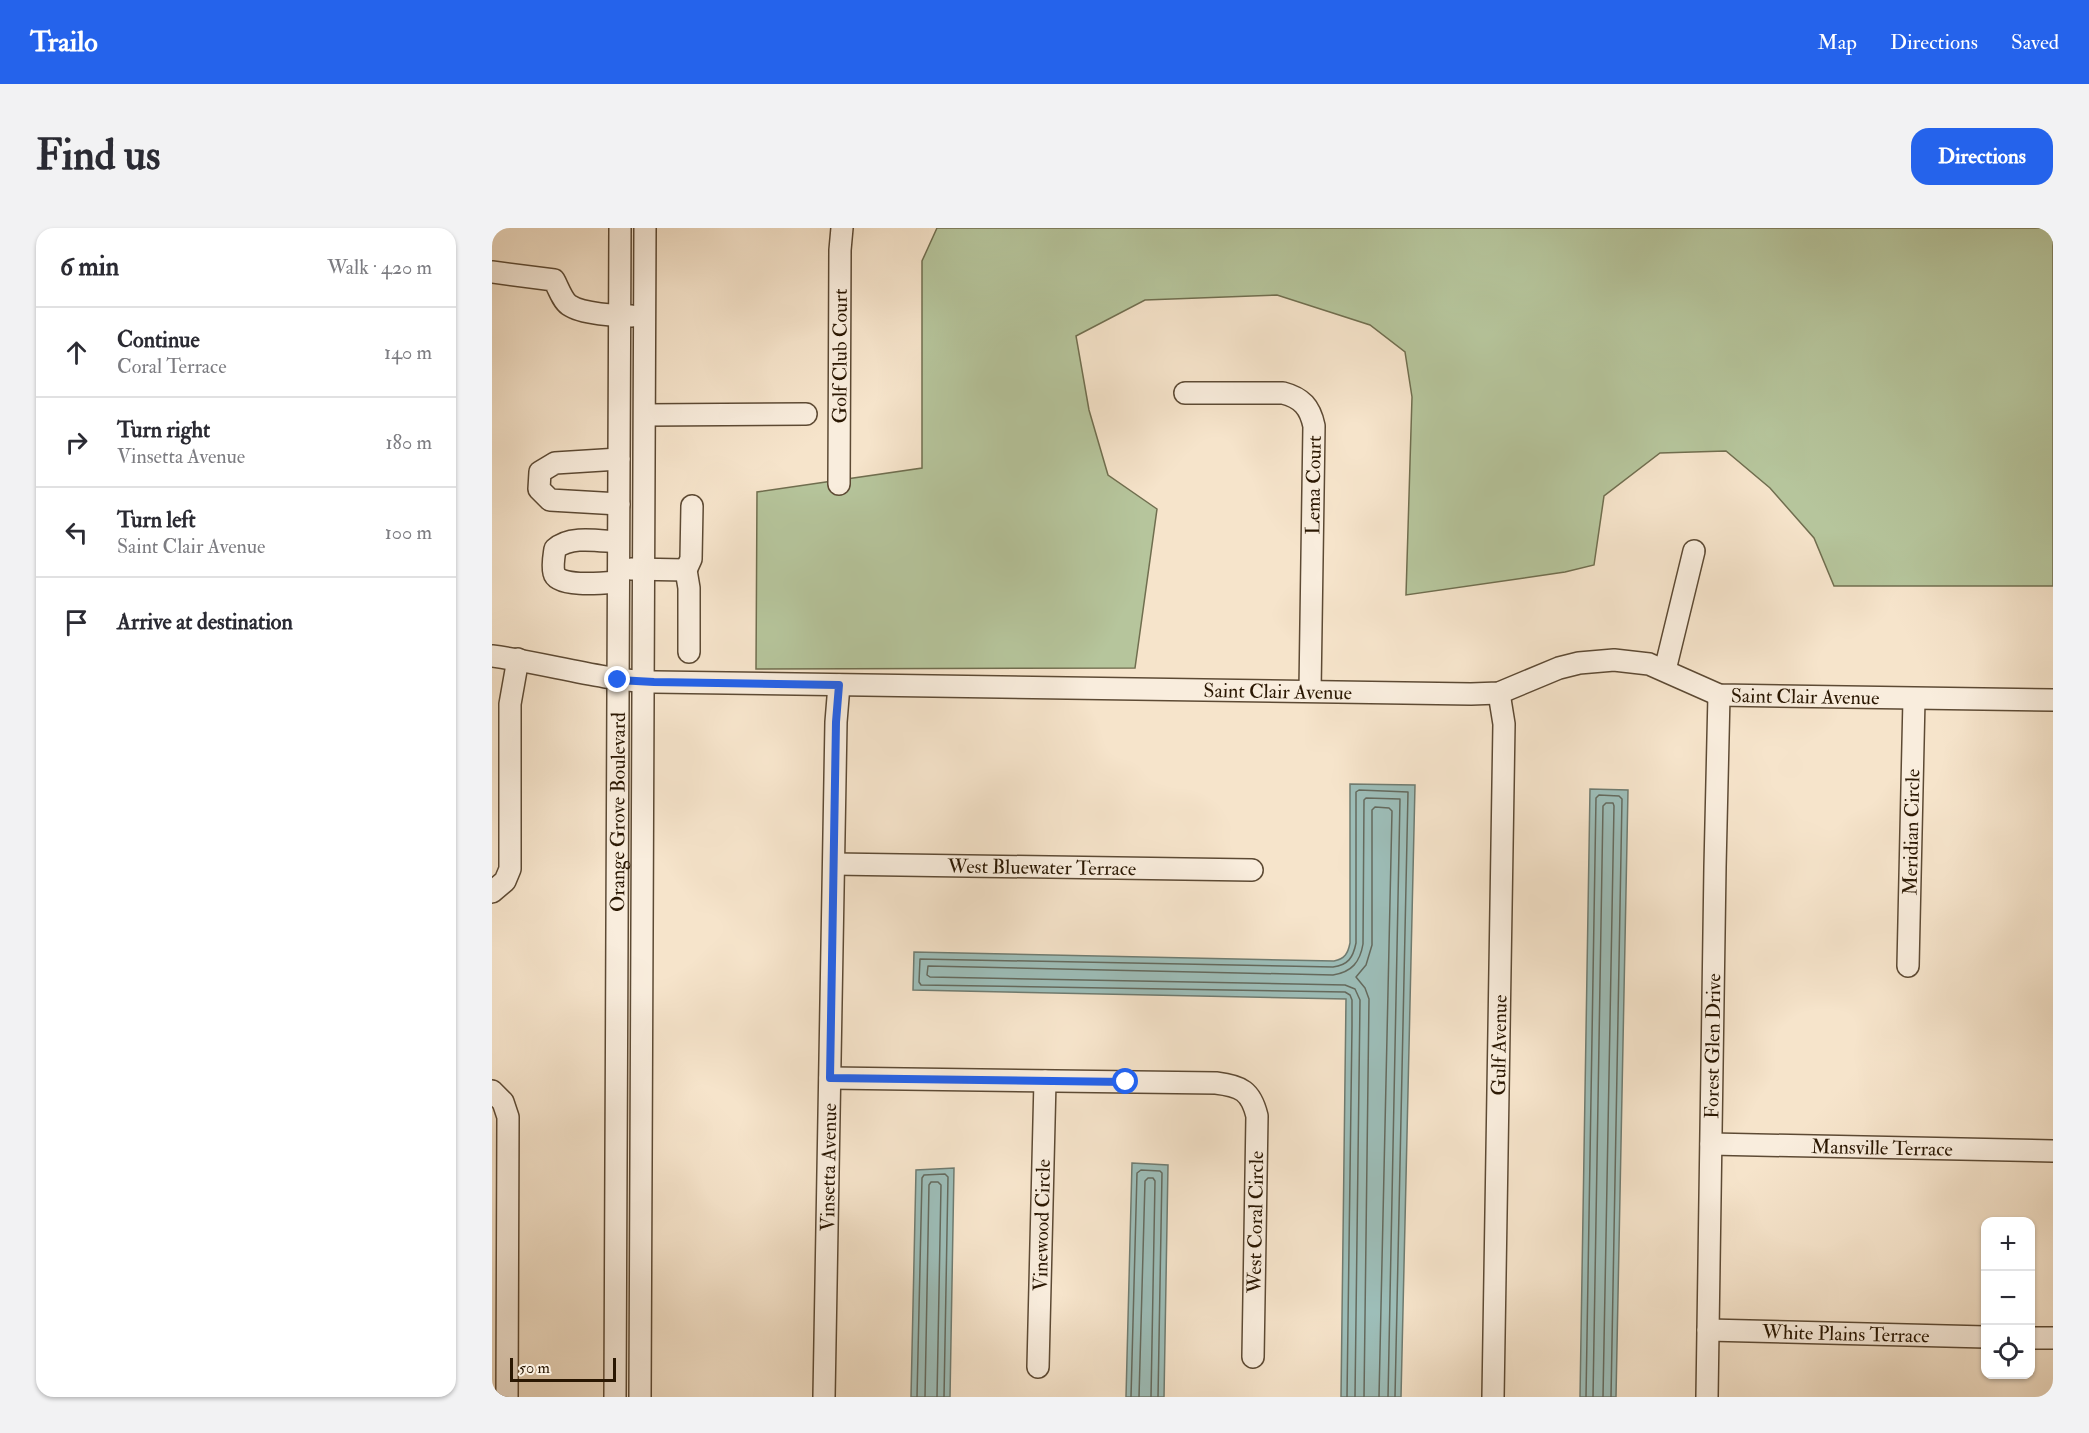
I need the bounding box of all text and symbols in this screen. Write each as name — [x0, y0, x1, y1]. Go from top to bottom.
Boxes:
text: Trailo — [30, 25, 98, 60]
text: Map — [1817, 29, 1857, 56]
text: Directions — [1890, 29, 1978, 56]
text: Saved — [2011, 29, 2059, 56]
button: Directions — [1911, 128, 2053, 185]
text: Find us — [36, 130, 160, 182]
text: 6 min — [60, 251, 119, 283]
text: Walk · 420 m — [327, 255, 432, 280]
street label: Golf Club Court — [827, 288, 853, 423]
text: Continue — [117, 326, 200, 354]
icon: ahead — [60, 336, 93, 369]
text: 140 m — [384, 340, 432, 365]
text: Coral Terrace — [117, 354, 227, 379]
text: Turn right — [117, 416, 210, 444]
icon: right — [60, 426, 93, 459]
text: 180 m — [385, 430, 432, 455]
street label: Lema Court — [1300, 435, 1327, 535]
text: Vinsetta Avenue — [117, 444, 245, 469]
text: Turn left — [117, 506, 196, 534]
icon: left — [60, 516, 93, 549]
text: 100 m — [385, 520, 432, 545]
text: Saint Clair Avenue — [117, 534, 265, 559]
icon: arrive — [60, 606, 93, 639]
text: Arrive at destination — [117, 608, 293, 636]
route end — [604, 666, 630, 692]
street label: Saint Clair Avenue — [1203, 678, 1352, 705]
street label: Saint Clair Avenue — [1731, 683, 1880, 710]
street label: Orange Grove Boulevard — [605, 712, 631, 912]
street label: Meridian Circle — [1898, 768, 1925, 896]
street label: West Bluewater Terrace — [947, 854, 1136, 881]
street label: Forest Glen Drive — [1699, 973, 1726, 1119]
street label: Gulf Avenue — [1486, 994, 1513, 1096]
route start — [1112, 1068, 1138, 1094]
street label: Vinsetta Avenue — [815, 1103, 842, 1231]
street label: Mansville Terrace — [1811, 1134, 1953, 1162]
street label: West Coral Circle — [1242, 1151, 1269, 1294]
street label: Vinewood Circle — [1028, 1159, 1056, 1292]
map controls — [1981, 1217, 2035, 1379]
button: + — [1981, 1217, 2035, 1271]
button: − — [1981, 1271, 2035, 1325]
street label: White Plains Terrace — [1761, 1319, 1930, 1349]
button: locate — [1981, 1325, 2035, 1379]
scale bar — [510, 1355, 616, 1382]
text: 50 m — [519, 1358, 550, 1378]

